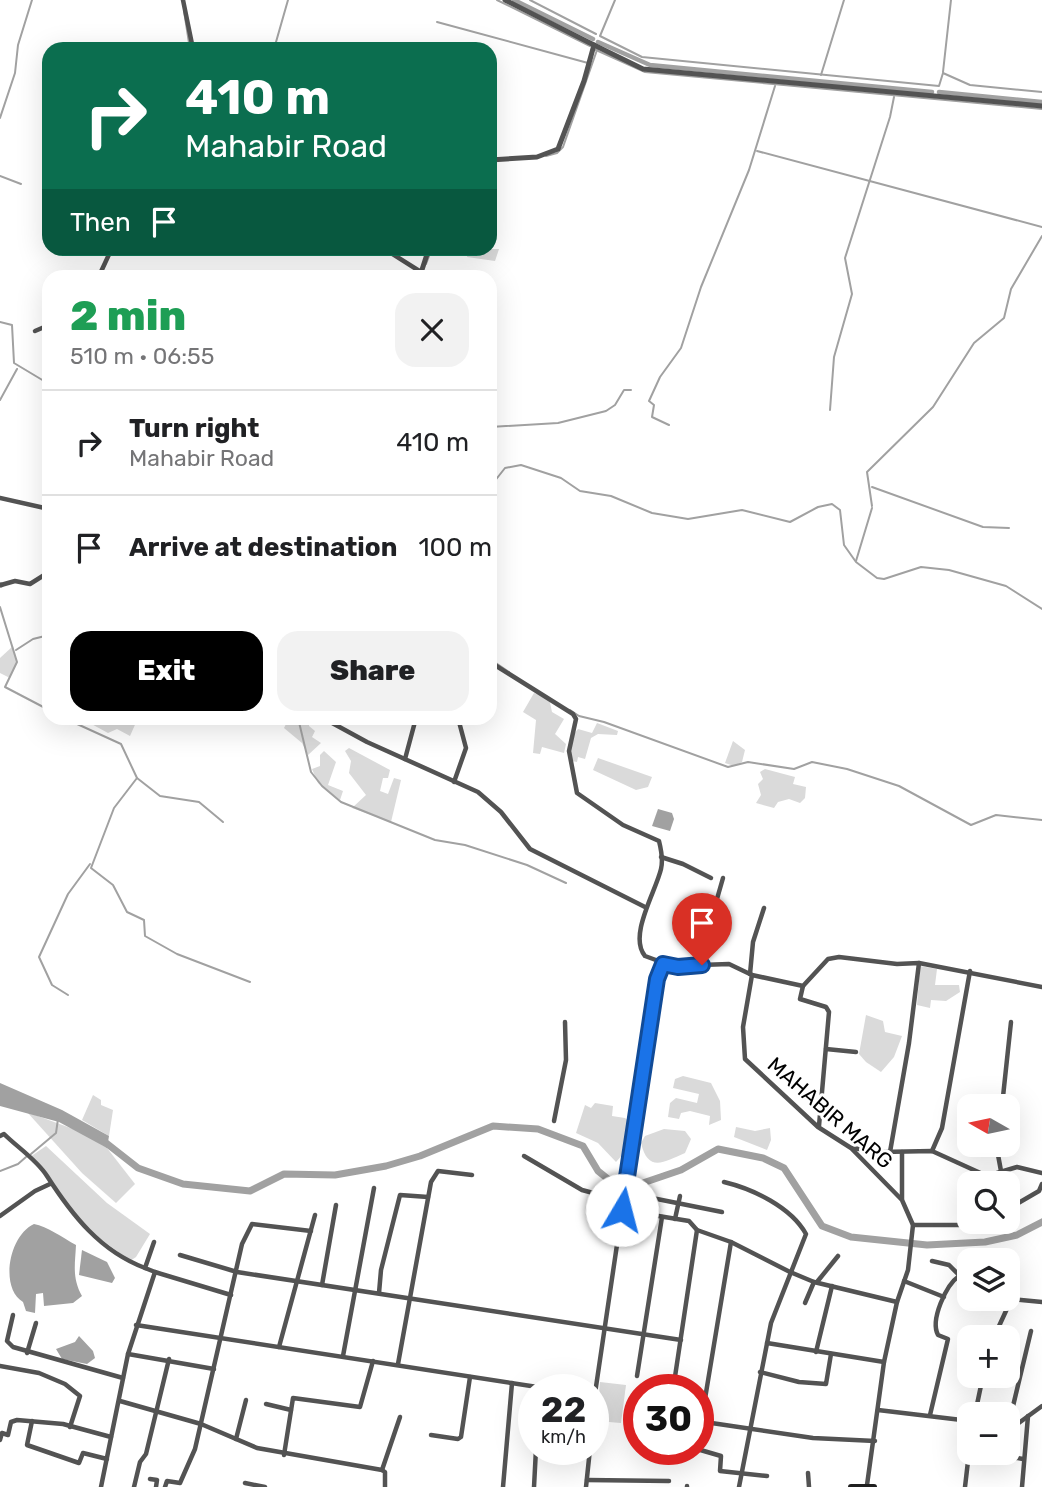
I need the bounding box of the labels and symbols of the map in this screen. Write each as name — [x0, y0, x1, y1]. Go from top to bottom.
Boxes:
pin — [672, 893, 732, 965]
street label: MAHABIR MARG — [763, 1052, 898, 1174]
north arrow — [957, 1094, 1020, 1157]
position arrow — [585, 1173, 659, 1247]
speed limit sign: 30 — [623, 1374, 714, 1465]

